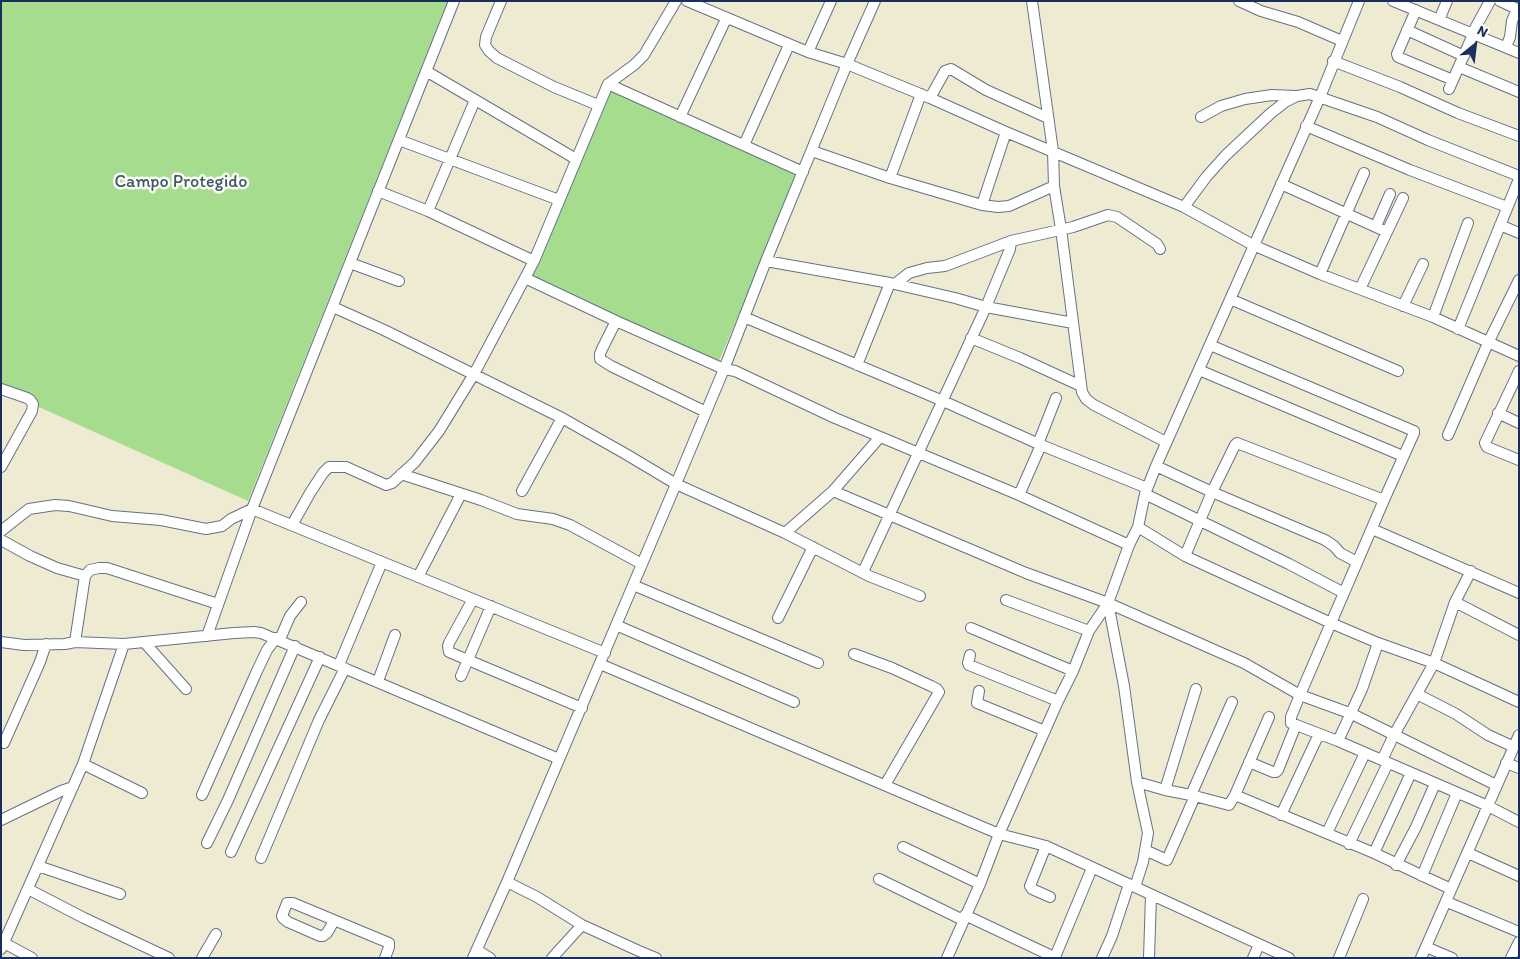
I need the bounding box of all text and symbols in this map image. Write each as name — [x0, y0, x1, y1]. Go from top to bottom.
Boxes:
north arrow — [1450, 20, 1500, 70]
text: N — [1474, 22, 1491, 41]
park label: Campo Protegido — [114, 171, 248, 193]

